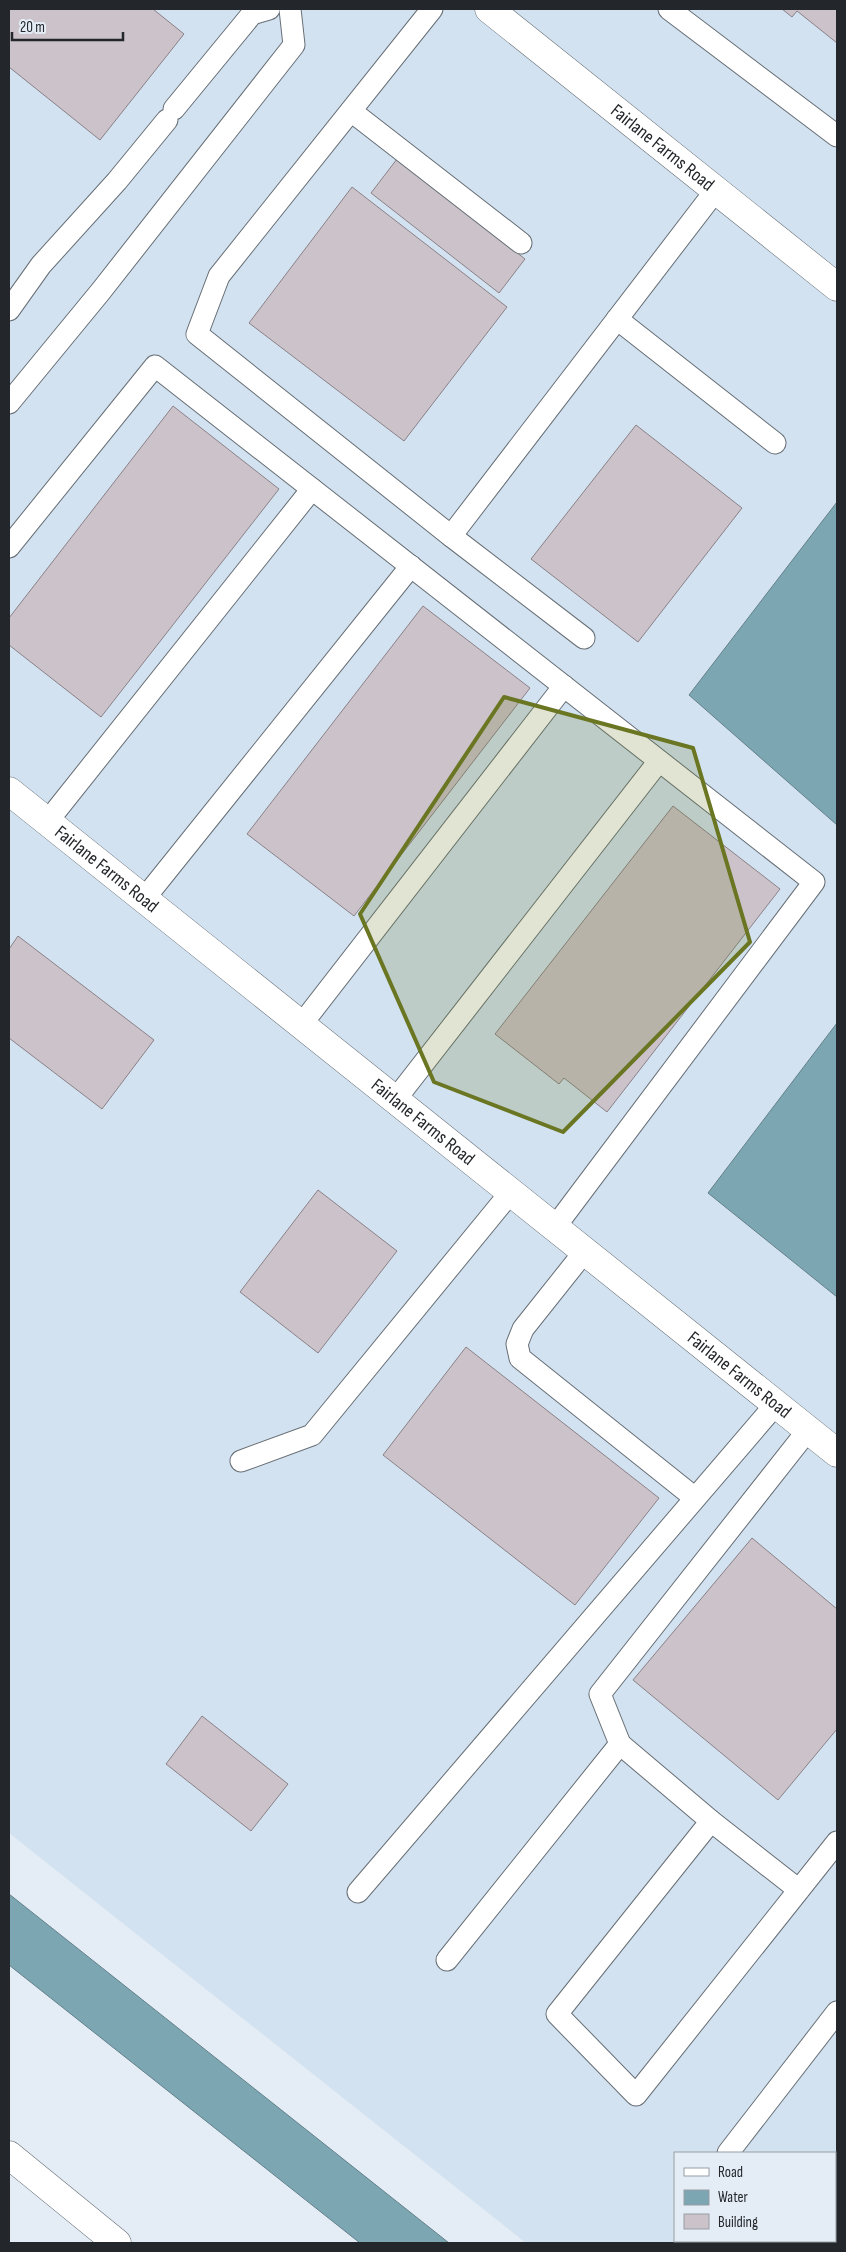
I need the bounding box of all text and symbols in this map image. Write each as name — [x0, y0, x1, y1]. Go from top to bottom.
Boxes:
scale bar — [12, 10, 124, 42]
text: 20 m — [20, 18, 45, 37]
street label: Fairlane Farms Road — [606, 99, 719, 196]
street label: Fairlane Farms Road — [50, 821, 163, 917]
street label: Fairlane Farms Road — [366, 1074, 479, 1170]
street label: Fairlane Farms Road — [683, 1326, 796, 1423]
legend — [674, 2152, 836, 2242]
text: Road — [718, 2163, 743, 2182]
text: Water — [718, 2188, 749, 2207]
text: Building — [718, 2213, 758, 2232]

